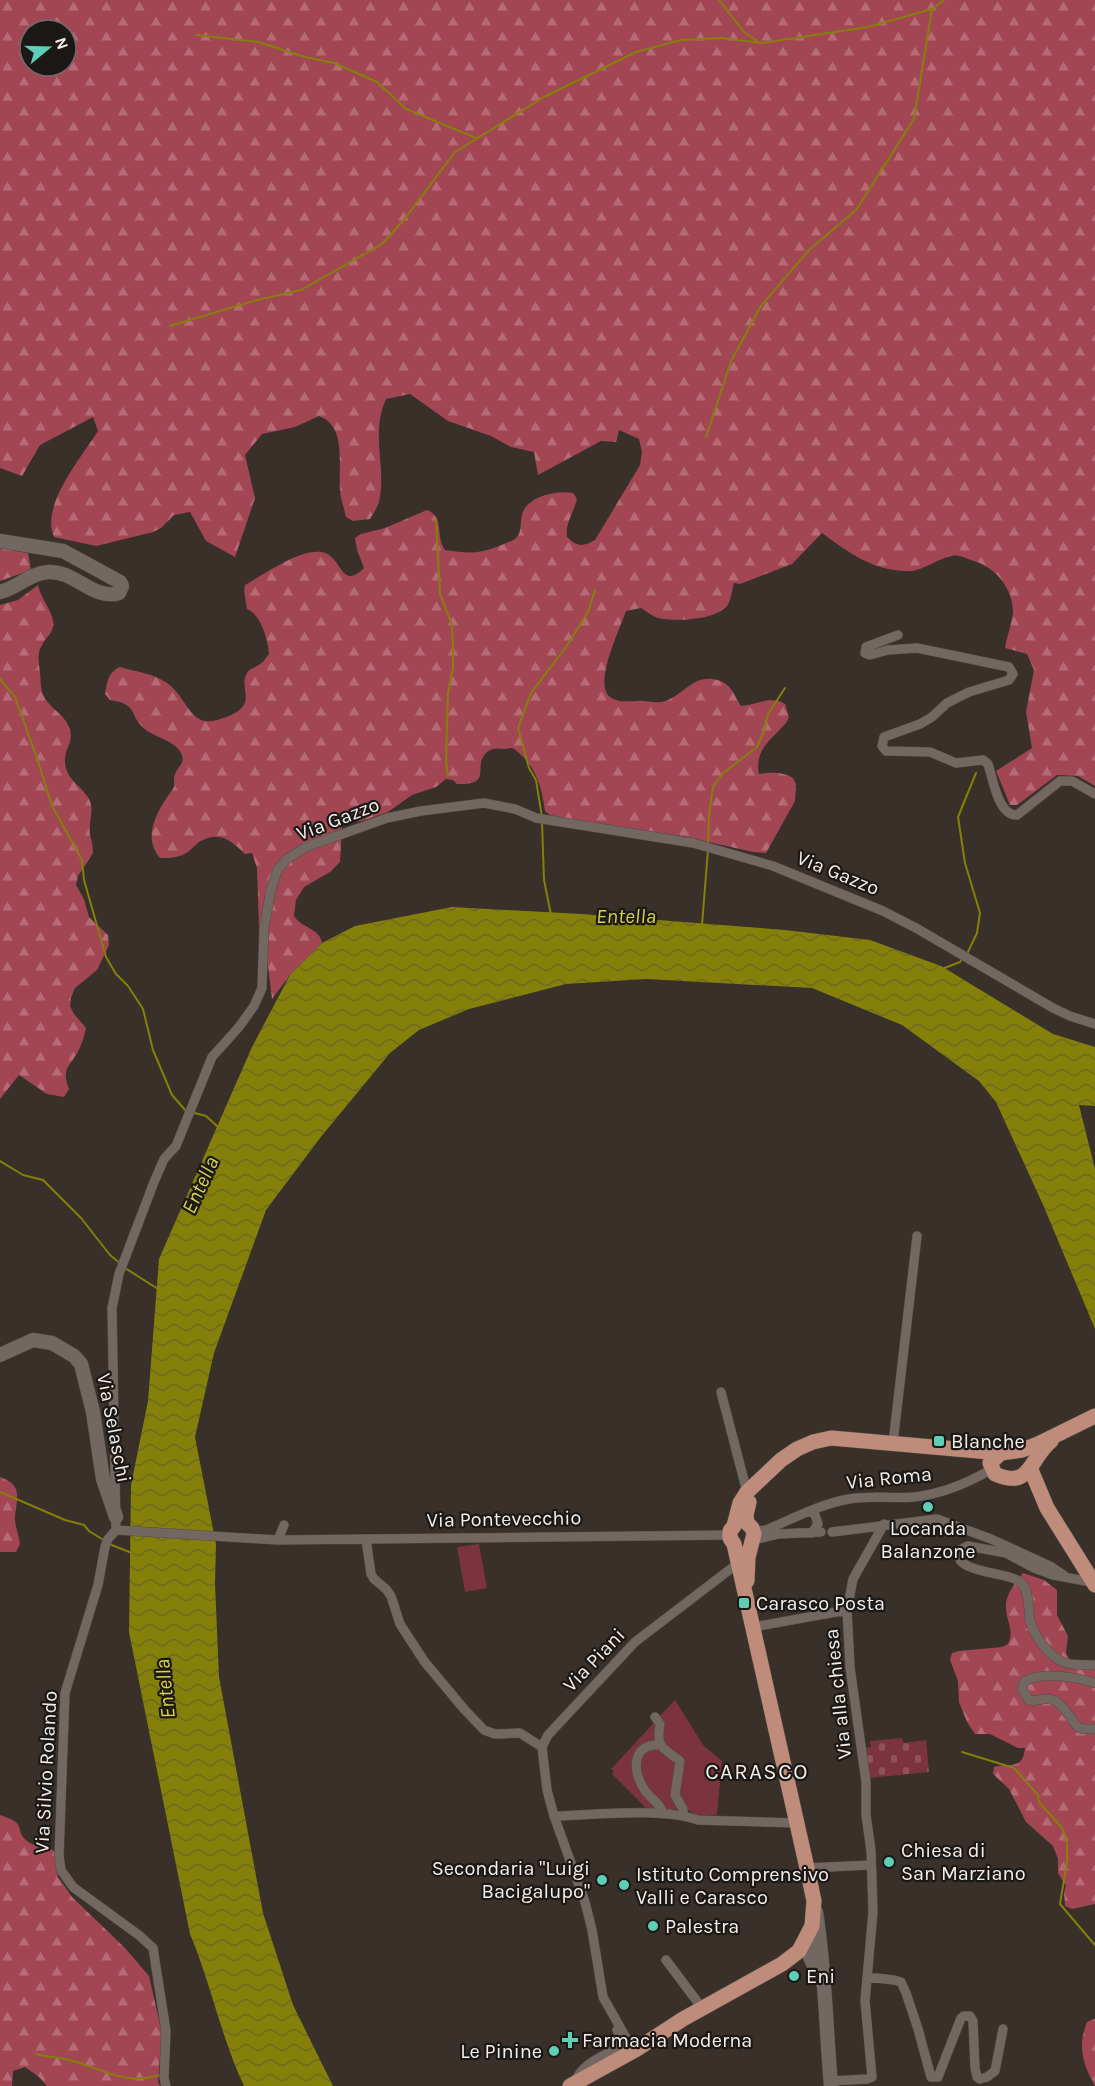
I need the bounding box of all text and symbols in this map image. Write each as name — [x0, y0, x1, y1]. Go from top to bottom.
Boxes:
north arrow — [18, 18, 78, 78]
text: N — [51, 35, 73, 52]
street label: Via Gazzo — [293, 793, 383, 845]
street label: Via Gazzo — [793, 846, 883, 900]
water label: Entella — [596, 904, 656, 928]
water label: Entella — [176, 1153, 224, 1217]
street label: Via Selaschi — [92, 1371, 136, 1485]
place label: Blanche — [951, 1430, 1025, 1453]
marker: Blanche — [932, 1434, 946, 1448]
street label: Via Roma — [845, 1462, 933, 1494]
marker: Locanda Balanzone — [921, 1500, 935, 1514]
street label: Via Pontevecchio — [426, 1506, 582, 1532]
place label: Locanda Balanzone — [881, 1517, 975, 1563]
place label: Carasco Posta — [756, 1592, 885, 1615]
marker: Carasco Posta — [737, 1596, 751, 1610]
street label: Via Piani — [558, 1624, 630, 1696]
street label: Via alla chiesa — [820, 1628, 856, 1760]
water label: Entella — [150, 1658, 180, 1720]
street label: Via Silvio Rolando — [30, 1690, 62, 1854]
district label: CARASCO — [705, 1759, 809, 1785]
place label: Chiesa di San Marziano — [901, 1839, 1026, 1885]
marker: Chiesa di San Marziano — [882, 1855, 896, 1869]
place label: Secondaria "Luigi Bacigalupo" — [432, 1857, 590, 1903]
place label: Istituto Comprensivo Valli e Carasco — [636, 1863, 829, 1909]
marker: Secondaria "Luigi Bacigalupo" — [595, 1873, 609, 1887]
marker: Istituto Comprensivo Valli e Carasco — [617, 1878, 631, 1892]
place label: Palestra — [665, 1915, 739, 1938]
marker: Palestra — [646, 1919, 660, 1933]
place label: Eni — [806, 1965, 835, 1988]
marker: Eni — [787, 1969, 801, 1983]
place label: Farmacia Moderna — [582, 2029, 752, 2052]
marker: Farmacia Moderna — [563, 2033, 577, 2047]
place label: Le Pinine — [460, 2040, 542, 2063]
marker: Le Pinine — [547, 2044, 561, 2058]

